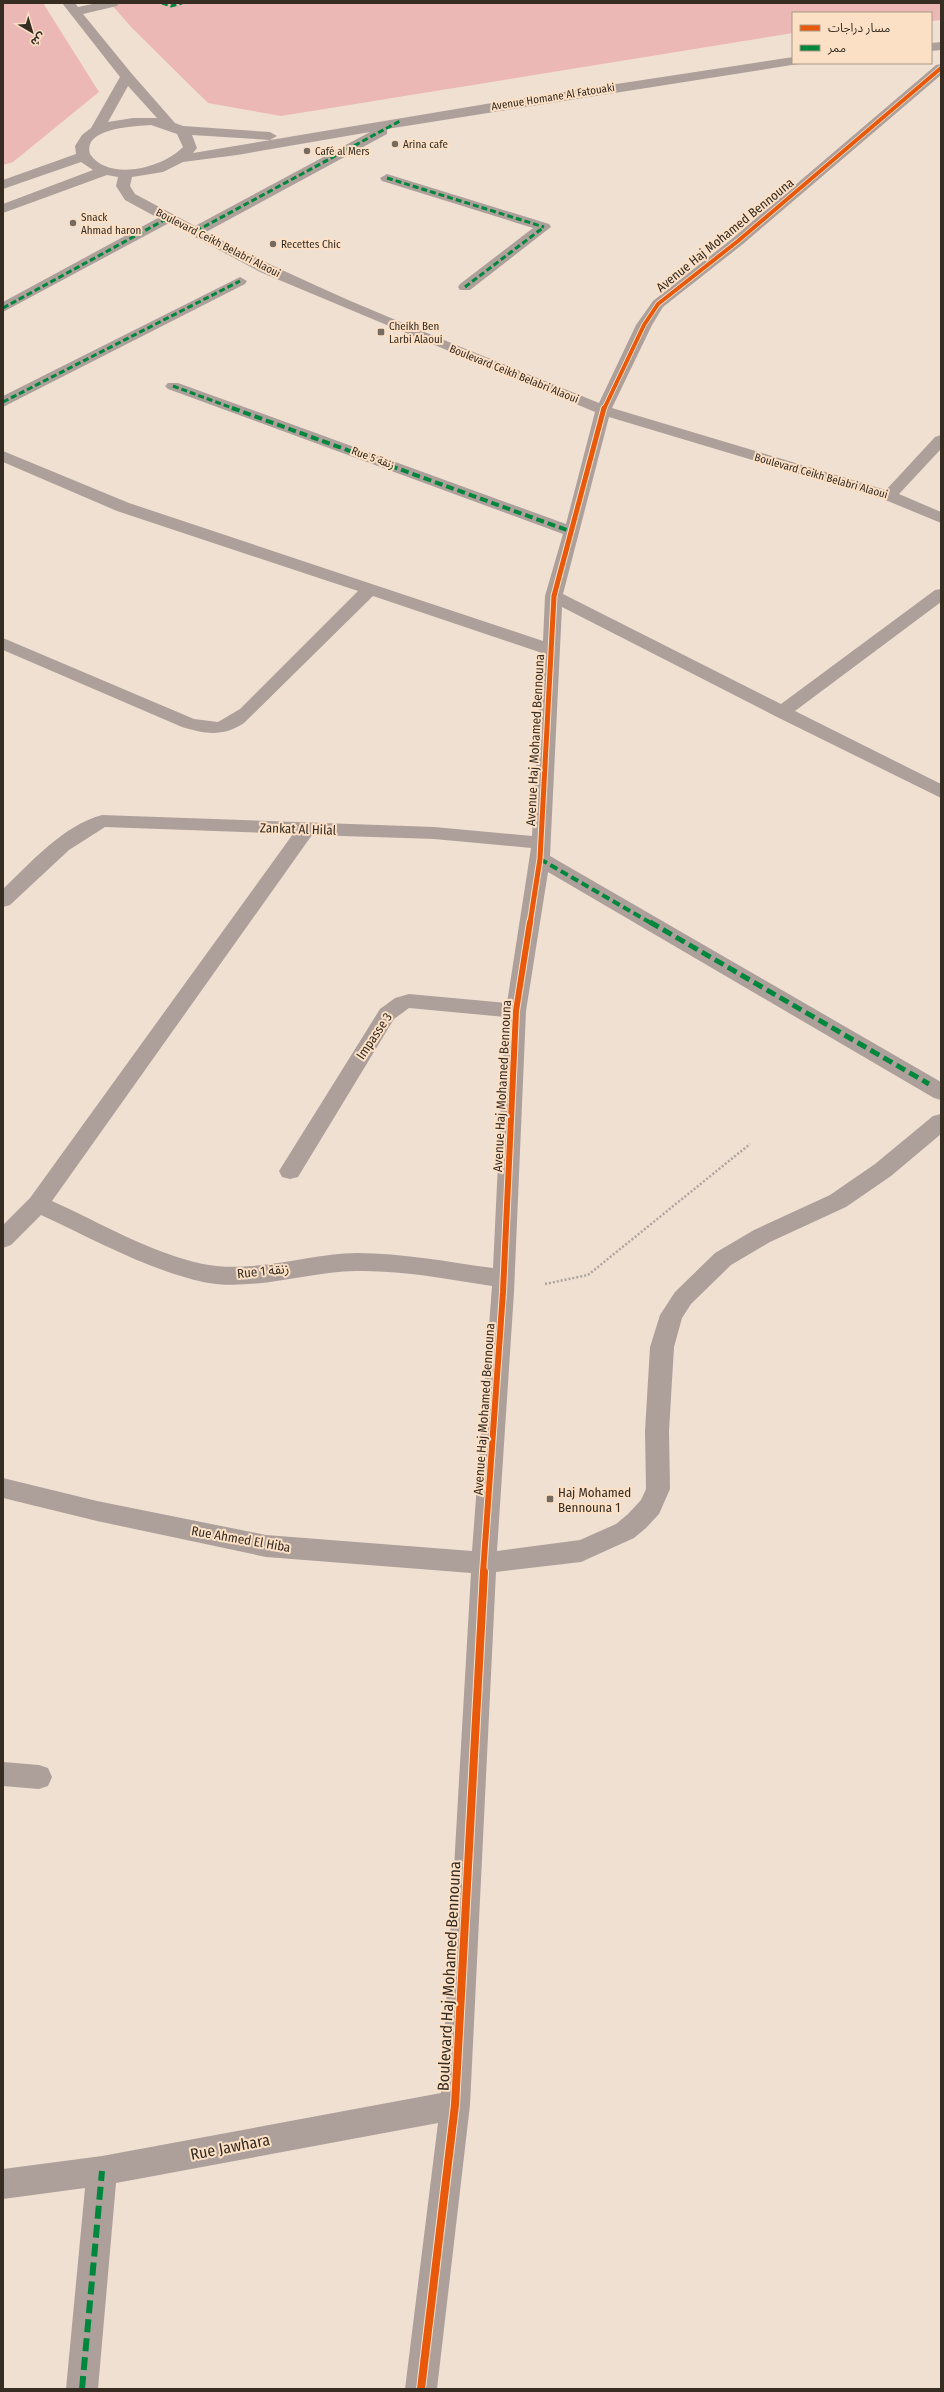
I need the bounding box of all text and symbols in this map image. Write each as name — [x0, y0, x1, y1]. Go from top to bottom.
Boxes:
north arrow — [12, 12, 52, 52]
legend — [792, 12, 932, 64]
text: مسار دراجات — [828, 21, 890, 35]
text: ش — [28, 30, 48, 49]
text: ممر — [827, 41, 846, 55]
street label: Avenue Homane Al Fatouaki — [490, 81, 616, 113]
place label: Arina cafe — [403, 138, 448, 151]
marker: Arina cafe — [390, 139, 400, 149]
place label: Café al Mers — [315, 145, 370, 158]
marker: Café al Mers — [302, 146, 312, 156]
street label: Avenue Haj Mohamed Bennouna — [653, 175, 797, 295]
street label: Boulevard Ceikh Belabri Alaoui — [154, 206, 283, 280]
place label: Snack Ahmad haron — [81, 211, 141, 237]
marker: Snack Ahmad haron — [68, 218, 78, 228]
place label: Recettes Chic — [281, 238, 341, 251]
marker: Recettes Chic — [268, 239, 278, 249]
place label: Cheikh Ben Larbi Alaoui — [389, 320, 443, 346]
marker: Cheikh Ben Larbi Alaoui — [376, 327, 386, 337]
street label: Boulevard Ceikh Belabri Alaoui — [448, 342, 581, 406]
street label: Rue 5 زنقة — [350, 444, 396, 472]
street label: Boulevard Ceikh Belabri Alaoui — [753, 451, 889, 501]
street label: Avenue Haj Mohamed Bennouna — [523, 654, 547, 826]
street label: Zankat Al Hilal — [260, 820, 337, 838]
street label: Avenue Haj Mohamed Bennouna — [490, 1000, 514, 1172]
street label: Impasse 3 — [353, 1010, 395, 1062]
street label: Rue 1 زنقة — [236, 1261, 290, 1281]
street label: Avenue Haj Mohamed Bennouna — [471, 1322, 497, 1496]
place label: Haj Mohamed Bennouna 1 — [558, 1485, 631, 1515]
marker: Haj Mohamed Bennouna 1 — [545, 1494, 555, 1504]
street label: Rue Ahmed El Hiba — [190, 1523, 292, 1555]
street label: Boulevard Haj Mohamed Bennouna — [433, 1860, 465, 2091]
street label: Rue Jawhara — [189, 2130, 272, 2164]

